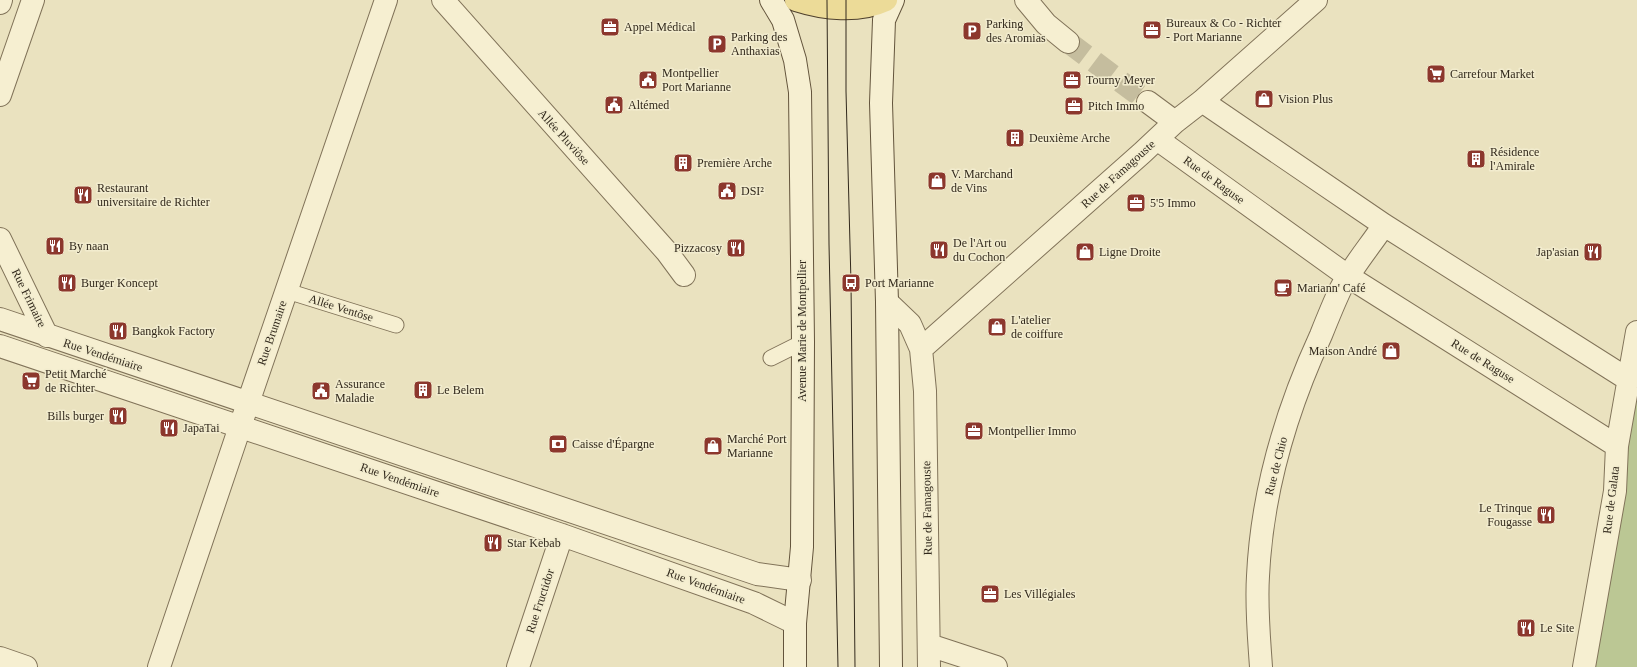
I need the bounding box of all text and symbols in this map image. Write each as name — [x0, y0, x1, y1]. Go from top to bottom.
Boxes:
office icon: Appel Médical — [599, 16, 621, 38]
place label: Bureaux & Co - Richter - Port Marianne — [1166, 16, 1281, 44]
place label: Parking des Aromias — [986, 17, 1046, 45]
office icon: Bureaux & Co - Richter - Port Marianne — [1141, 19, 1163, 41]
place label: Appel Médical — [624, 20, 696, 34]
parking icon: Parking des Aromias — [961, 20, 983, 42]
place label: Parking des Anthaxias — [731, 30, 788, 58]
parking icon: Parking des Anthaxias — [706, 33, 728, 55]
supermarket icon: Carrefour Market — [1425, 63, 1447, 85]
place label: Montpellier Port Marianne — [662, 66, 731, 94]
place label: Carrefour Market — [1450, 67, 1535, 81]
public building icon: Montpellier Port Marianne — [637, 69, 659, 91]
office icon: Tourny Meyer — [1061, 69, 1083, 91]
place label: Tourny Meyer — [1086, 73, 1155, 87]
shop icon: Vision Plus — [1253, 88, 1275, 110]
place label: Vision Plus — [1278, 92, 1333, 106]
public building icon: Altémed — [603, 94, 625, 116]
office icon: Pitch Immo — [1063, 95, 1085, 117]
place label: Altémed — [628, 98, 669, 112]
place label: Pitch Immo — [1088, 99, 1144, 113]
street label: Allée Pluviôse — [535, 106, 593, 168]
building icon: Deuxième Arche — [1004, 127, 1026, 149]
place label: Deuxième Arche — [1029, 131, 1110, 145]
street label: Rue de Famagouste — [1078, 137, 1158, 211]
place label: Résidence l'Amirale — [1490, 145, 1539, 173]
building icon: Résidence l'Amirale — [1465, 148, 1487, 170]
building icon: Première Arche — [672, 152, 694, 174]
street label: Rue de Raguse — [1181, 153, 1247, 207]
place label: Première Arche — [697, 156, 772, 170]
place label: V. Marchand de Vins — [951, 167, 1013, 195]
shop icon: V. Marchand de Vins — [926, 170, 948, 192]
public building icon: DSI² — [716, 180, 738, 202]
place label: Restaurant universitaire de Richter — [97, 181, 210, 209]
restaurant icon: Restaurant universitaire de Richter — [72, 184, 94, 206]
place label: DSI² — [741, 184, 764, 198]
office icon: 5'5 Immo — [1125, 192, 1147, 214]
place label: 5'5 Immo — [1150, 196, 1196, 210]
restaurant icon: By naan — [44, 235, 66, 257]
place label: De l'Art ou du Cochon — [953, 236, 1006, 264]
restaurant icon: Pizzacosy — [725, 237, 747, 259]
place label: By naan — [69, 239, 109, 253]
restaurant icon: De l'Art ou du Cochon — [928, 239, 950, 261]
place label: Pizzacosy — [674, 241, 722, 255]
shop icon: Ligne Droite — [1074, 241, 1096, 263]
restaurant icon: Jap'asian — [1582, 241, 1604, 263]
place label: Ligne Droite — [1099, 245, 1161, 259]
place label: Jap'asian — [1536, 245, 1579, 259]
street label: Avenue Marie de Montpellier — [795, 260, 809, 402]
street label: Rue Frimaire — [9, 266, 49, 330]
restaurant icon: Burger Koncept — [56, 272, 78, 294]
bus stop icon: Port Marianne — [840, 272, 862, 294]
place label: Burger Koncept — [81, 276, 158, 290]
place label: Port Marianne — [865, 276, 934, 290]
cafe icon: Mariann' Café — [1272, 277, 1294, 299]
place label: Mariann' Café — [1297, 281, 1365, 295]
street label: Allée Ventôse — [307, 292, 375, 324]
street label: Rue Brumaire — [254, 299, 290, 367]
place label: L'atelier de coiffure — [1011, 313, 1063, 341]
shop icon: L'atelier de coiffure — [986, 316, 1008, 338]
restaurant icon: Bangkok Factory — [107, 320, 129, 342]
place label: Bangkok Factory — [132, 324, 215, 338]
street label: Rue Vendémiaire — [61, 336, 145, 374]
street label: Rue de Raguse — [1449, 336, 1517, 386]
shop icon: Maison André — [1380, 340, 1402, 362]
place label: Maison André — [1309, 344, 1377, 358]
place label: Petit Marché de Richter — [45, 367, 107, 395]
supermarket icon: Petit Marché de Richter — [20, 370, 42, 392]
place label: Assurance Maladie — [335, 377, 385, 405]
building icon: Le Belem — [412, 379, 434, 401]
public building icon: Assurance Maladie — [310, 380, 332, 402]
place label: Le Belem — [437, 383, 485, 397]
restaurant icon: Bills burger — [107, 405, 129, 427]
place label: Bills burger — [47, 409, 104, 423]
restaurant icon: JapaTai — [158, 417, 180, 439]
office icon: Montpellier Immo — [963, 420, 985, 442]
place label: JapaTai — [183, 421, 220, 435]
place label: Montpellier Immo — [988, 424, 1076, 438]
place label: Marché Port Marianne — [727, 432, 787, 460]
bank icon: Caisse d'Épargne — [547, 433, 569, 455]
shop icon: Marché Port Marianne — [702, 435, 724, 457]
street label: Rue de Chio — [1262, 435, 1290, 497]
place label: Caisse d'Épargne — [572, 437, 654, 451]
street label: Rue Vendémiaire — [359, 460, 441, 500]
street label: Rue de Famagouste — [919, 461, 935, 555]
street label: Rue de Galata — [1600, 465, 1622, 535]
place label: Le Trinque Fougasse — [1479, 501, 1532, 529]
restaurant icon: Le Trinque Fougasse — [1535, 504, 1557, 526]
restaurant icon: Star Kebab — [482, 532, 504, 554]
place label: Star Kebab — [507, 536, 561, 550]
street label: Rue Vendémiaire — [665, 565, 747, 607]
street label: Rue Fructidor — [523, 567, 557, 635]
office icon: Les Villégiales — [979, 583, 1001, 605]
place label: Les Villégiales — [1004, 587, 1076, 601]
restaurant icon: Le Site — [1515, 617, 1537, 639]
place label: Le Site — [1540, 621, 1574, 635]

